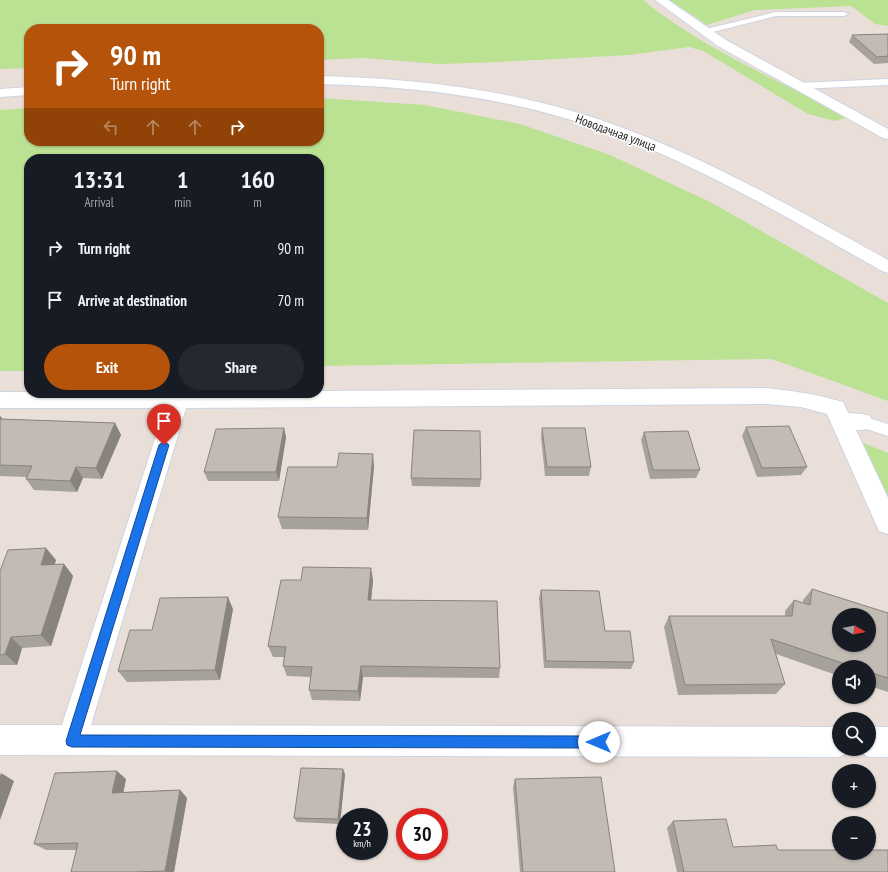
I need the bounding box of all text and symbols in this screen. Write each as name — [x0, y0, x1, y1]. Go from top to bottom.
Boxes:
text: 90 m — [110, 36, 161, 73]
icon: right — [44, 40, 96, 92]
text: Turn right — [110, 72, 170, 95]
street label: Новодачная улица — [573, 110, 659, 155]
icon: left — [100, 116, 122, 138]
icon: ahead — [142, 116, 164, 138]
icon: ahead — [184, 116, 206, 138]
icon: right — [226, 116, 248, 138]
text: 13:31 — [73, 164, 125, 195]
text: 1 — [177, 164, 188, 195]
text: 160 — [240, 164, 275, 195]
text: Arrival — [84, 194, 114, 211]
text: min — [174, 194, 191, 211]
text: m — [253, 194, 262, 211]
icon: right — [44, 237, 66, 259]
text: Turn right — [78, 239, 130, 258]
text: 90 m — [278, 239, 304, 258]
icon: arrive — [44, 289, 66, 311]
text: Arrive at destination — [78, 291, 187, 310]
text: 70 m — [278, 291, 304, 310]
button: Exit — [44, 344, 170, 390]
button: Share — [178, 344, 304, 390]
pin — [147, 404, 181, 445]
icon: arrive — [153, 410, 175, 432]
north arrow — [832, 608, 876, 652]
map controls — [832, 608, 876, 860]
button: sound — [832, 660, 876, 704]
button: search — [832, 712, 876, 756]
position arrow — [578, 721, 620, 763]
button: + — [832, 764, 876, 808]
speed limit sign: 30 — [396, 808, 448, 860]
text: 23 — [352, 816, 372, 842]
button: − — [832, 816, 876, 860]
text: km/h — [353, 837, 371, 850]

